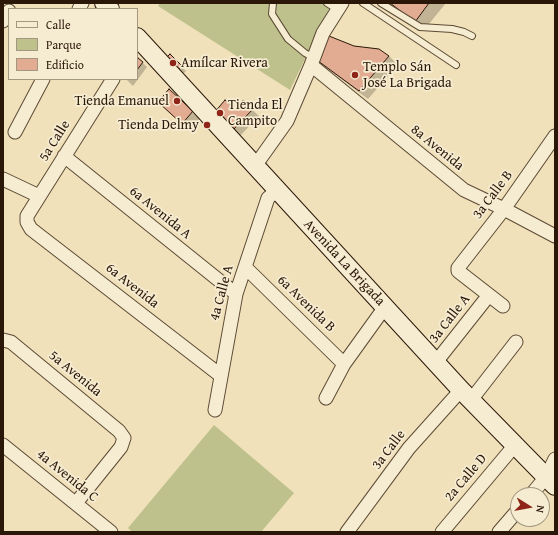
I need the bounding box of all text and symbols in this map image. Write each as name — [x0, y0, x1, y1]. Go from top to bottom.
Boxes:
legend — [8, 8, 138, 80]
text: Calle — [46, 16, 71, 33]
text: Parque — [46, 36, 81, 53]
place label: Amílcar Rivera — [181, 55, 268, 71]
text: Edificio — [46, 56, 84, 73]
marker: Amílcar Rivera — [168, 58, 178, 68]
place label: Templo Sán José La Brigada — [363, 59, 452, 92]
marker: Templo Sán José La Brigada — [350, 70, 360, 80]
place label: Tienda Emanuel — [75, 93, 169, 109]
marker: Tienda Emanuel — [172, 96, 182, 106]
place label: Tienda El Campito — [228, 97, 282, 130]
marker: Tienda El Campito — [215, 108, 225, 118]
street label: 5a Calle — [36, 117, 74, 165]
place label: Tienda Delmy — [118, 117, 199, 133]
marker: Tienda Delmy — [202, 120, 212, 130]
street label: 8a Avenida — [407, 122, 467, 174]
street label: 3a Calle B — [469, 168, 517, 222]
street label: 6a Avenida A — [126, 183, 194, 243]
street label: Avenida La Brigada — [300, 216, 388, 310]
street label: 6a Avenida — [102, 260, 162, 312]
street label: 4a Calle A — [207, 263, 237, 323]
street label: 6a Avenida B — [273, 272, 339, 336]
street label: 3a Calle A — [426, 292, 474, 346]
street label: 5a Avenida — [45, 348, 105, 400]
street label: 3a Calle — [369, 427, 409, 473]
street label: 4a Avenida C — [33, 446, 101, 506]
street label: 2a Calle D — [441, 451, 491, 505]
north arrow — [510, 487, 550, 527]
text: N — [532, 504, 549, 514]

